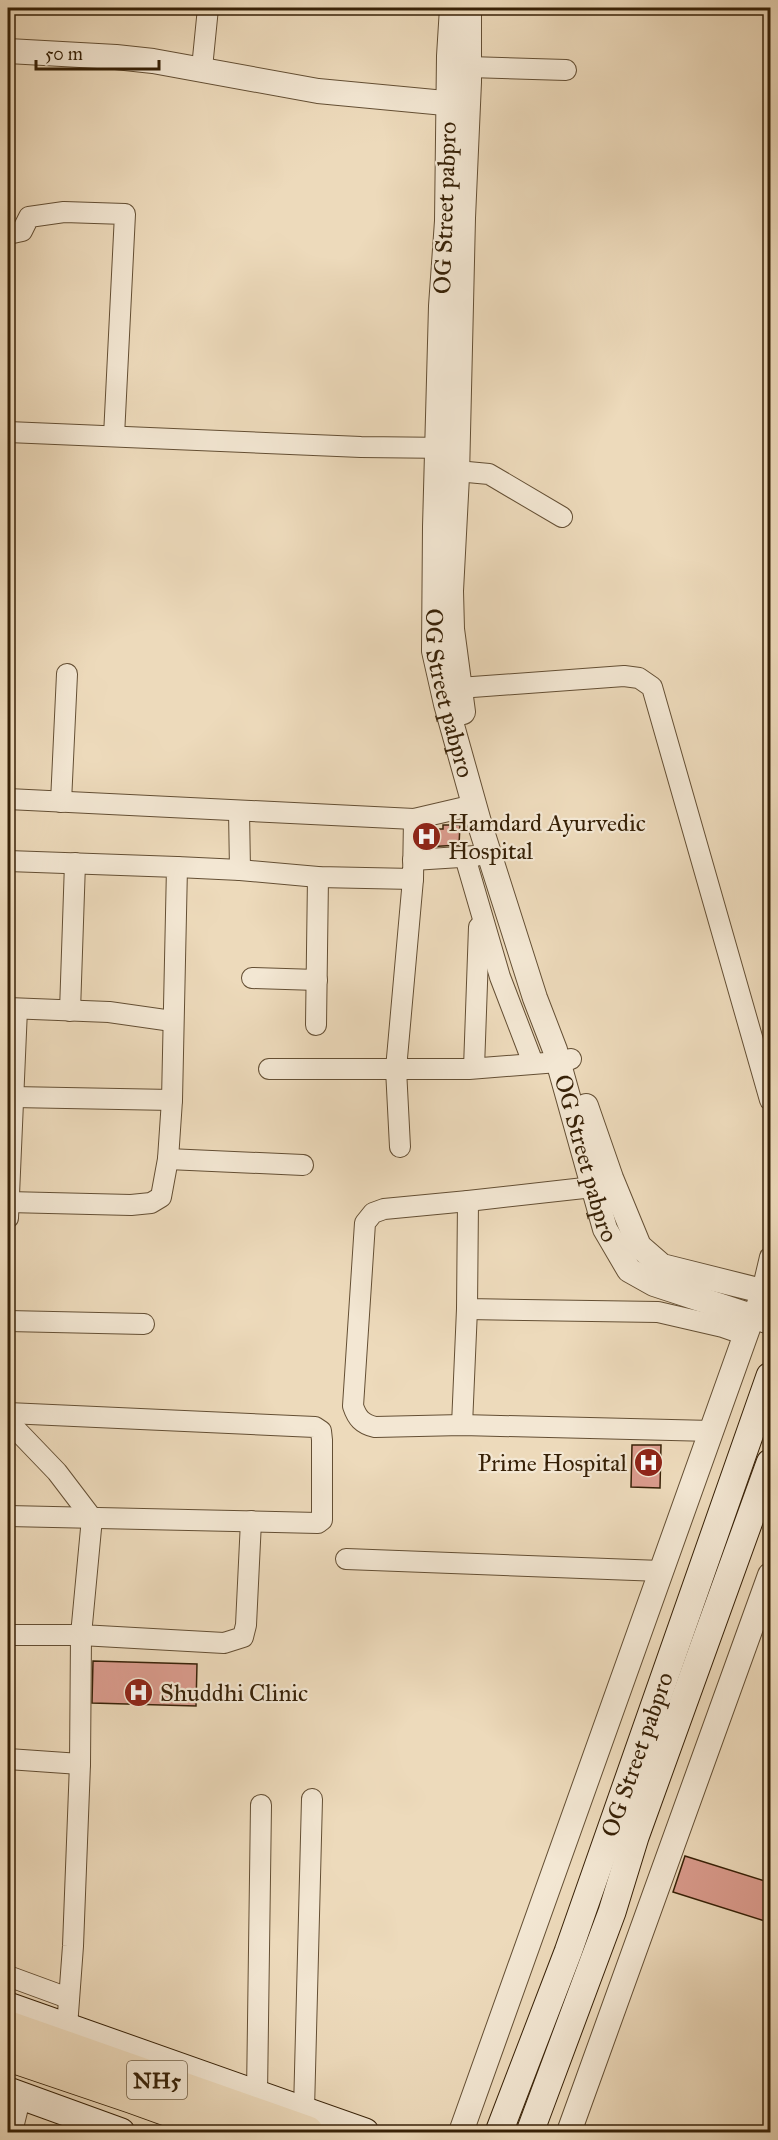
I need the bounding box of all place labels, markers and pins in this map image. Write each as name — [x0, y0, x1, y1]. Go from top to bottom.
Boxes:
place label: Hamdard Ayurvedic Hospital — [448, 808, 646, 866]
hospital icon: Hamdard Ayurvedic Hospital — [411, 821, 443, 853]
hospital icon: Prime Hospital — [632, 1447, 664, 1479]
place label: Prime Hospital — [477, 1448, 627, 1478]
hospital icon: Shuddhi Clinic — [123, 1677, 155, 1709]
place label: Shuddhi Clinic — [160, 1678, 308, 1708]

